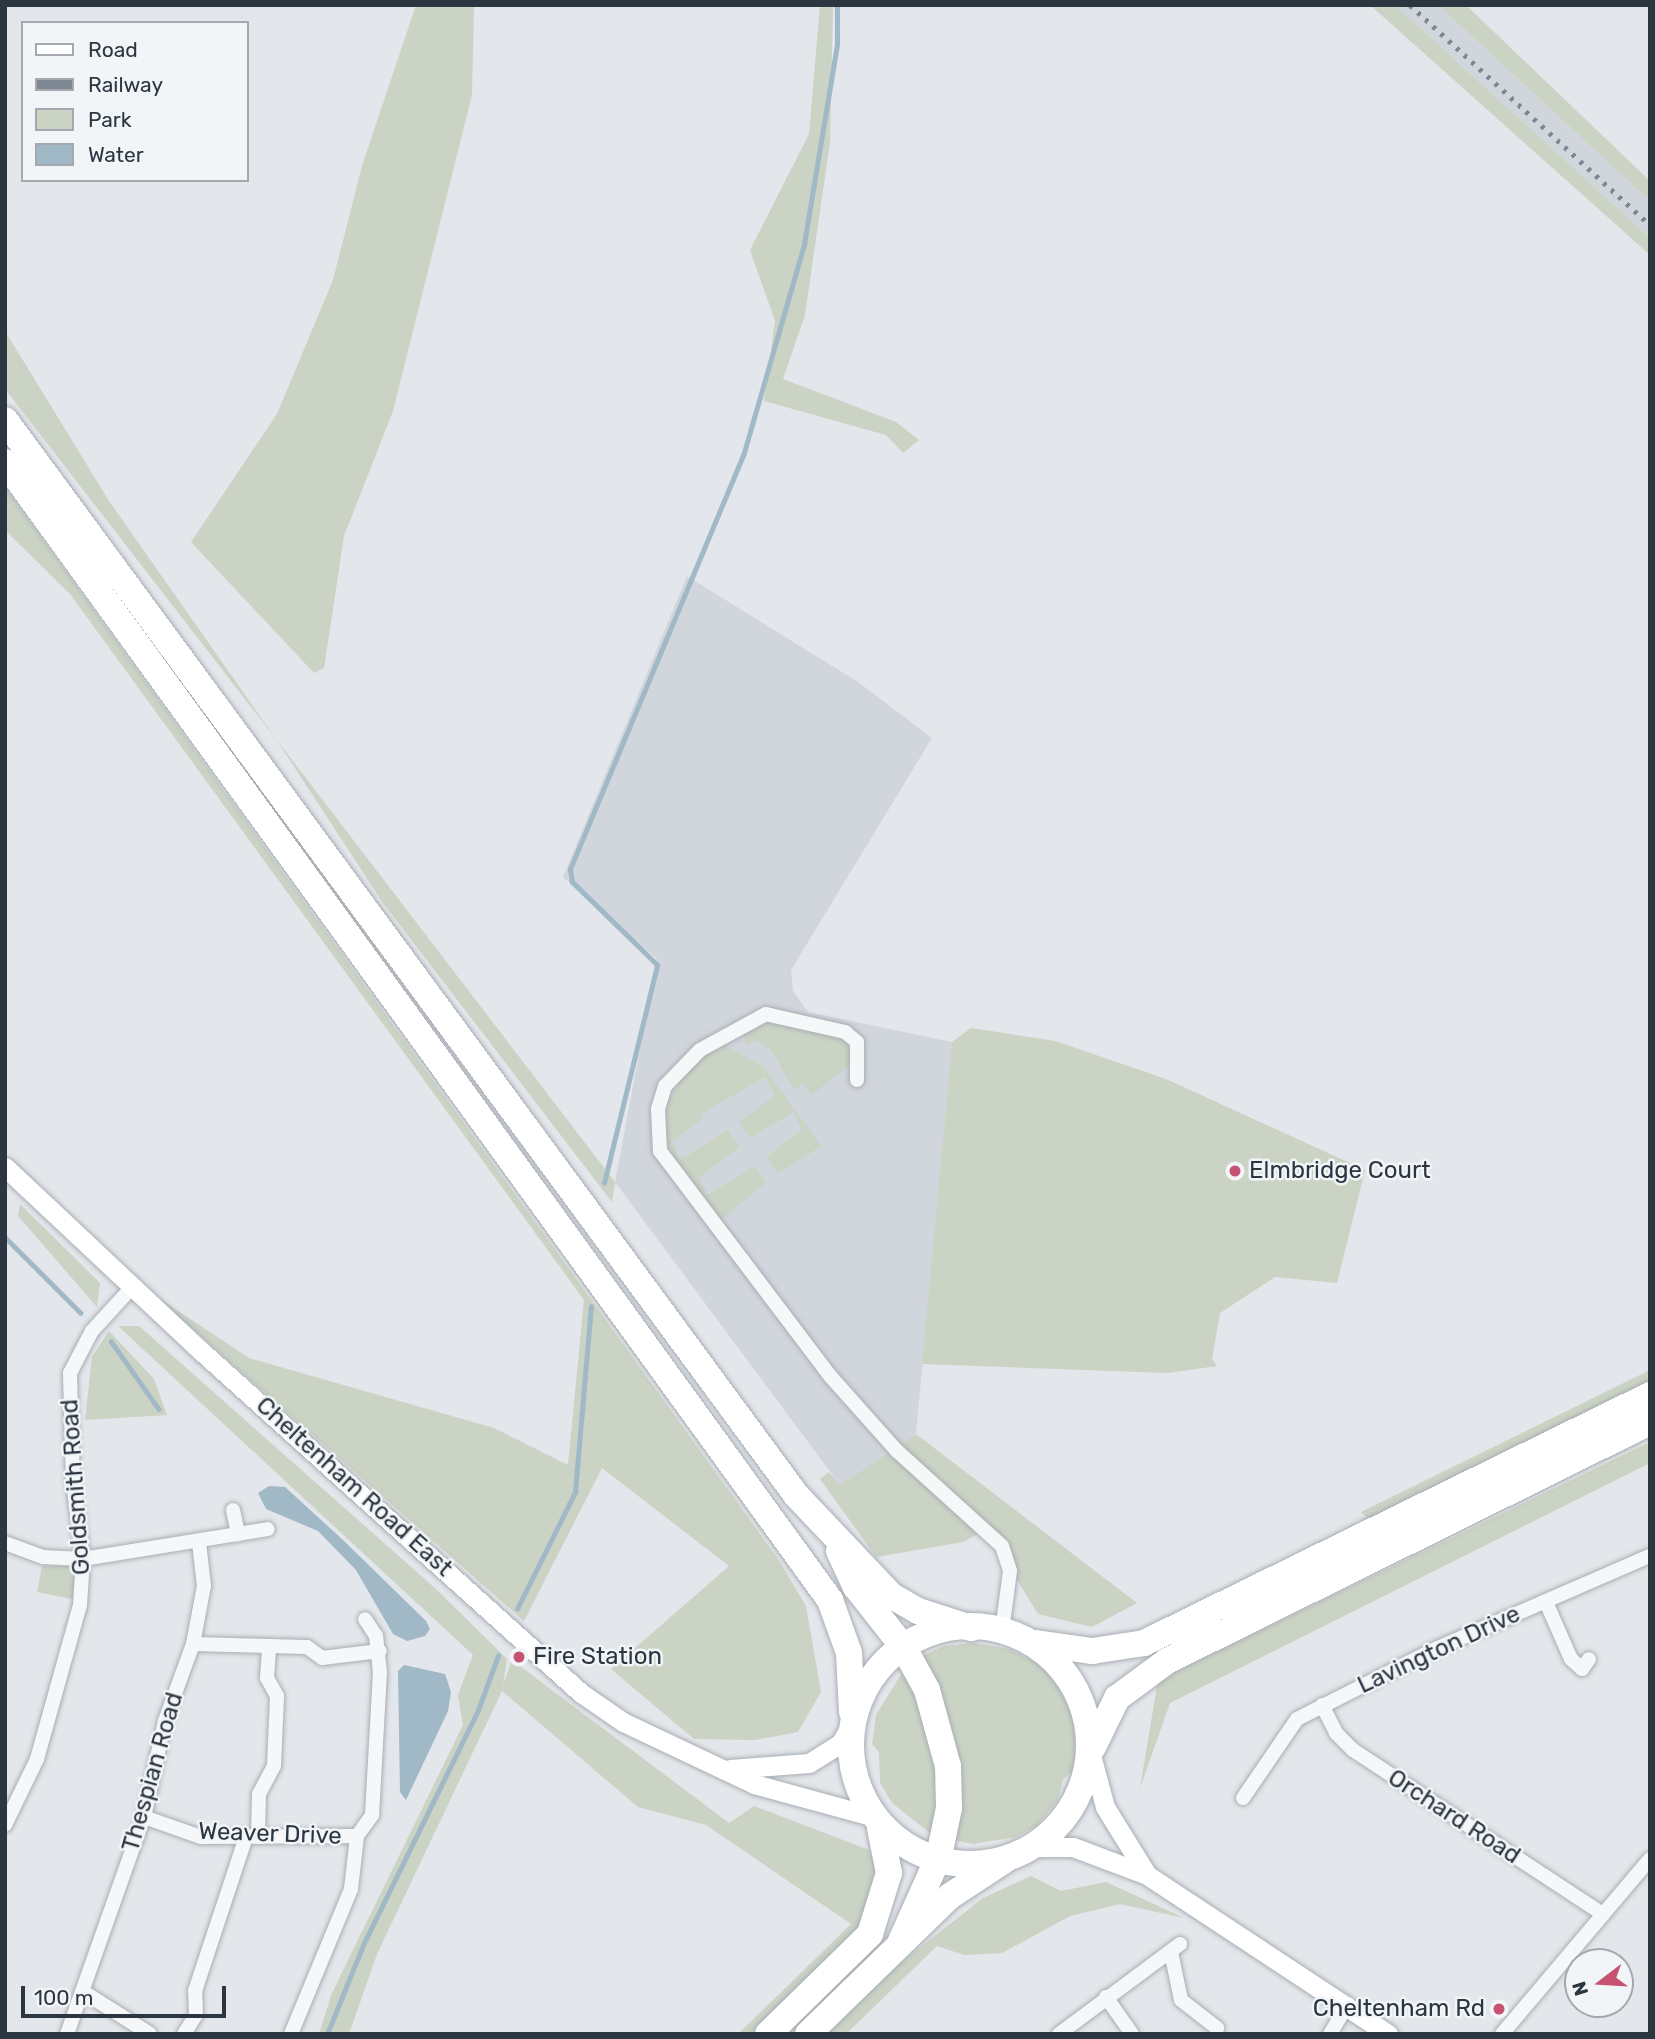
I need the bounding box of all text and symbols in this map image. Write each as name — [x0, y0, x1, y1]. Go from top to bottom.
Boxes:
legend — [21, 21, 248, 182]
text: Road — [88, 37, 138, 62]
text: Railway — [88, 72, 163, 97]
text: Park — [88, 107, 132, 132]
text: Water — [88, 142, 144, 167]
place label: Elmbridge Court — [1249, 1157, 1431, 1185]
marker: Elmbridge Court — [1227, 1163, 1243, 1179]
street label: Cheltenham Road East — [250, 1391, 458, 1583]
street label: Goldsmith Road — [55, 1398, 97, 1576]
street label: Lavington Drive — [1353, 1600, 1525, 1700]
place label: Fire Station — [533, 1643, 662, 1671]
marker: Fire Station — [511, 1649, 527, 1665]
street label: Thespian Road — [117, 1689, 189, 1855]
street label: Orchard Road — [1382, 1763, 1526, 1871]
street label: Weaver Drive — [197, 1817, 343, 1851]
north arrow — [1564, 1948, 1634, 2018]
scale bar — [24, 1972, 229, 2016]
text: N — [1567, 1979, 1593, 1999]
text: 100 m — [34, 1985, 93, 2010]
place label: Cheltenham Rd — [1313, 1995, 1485, 2023]
marker: Cheltenham Rd — [1491, 2001, 1507, 2017]

